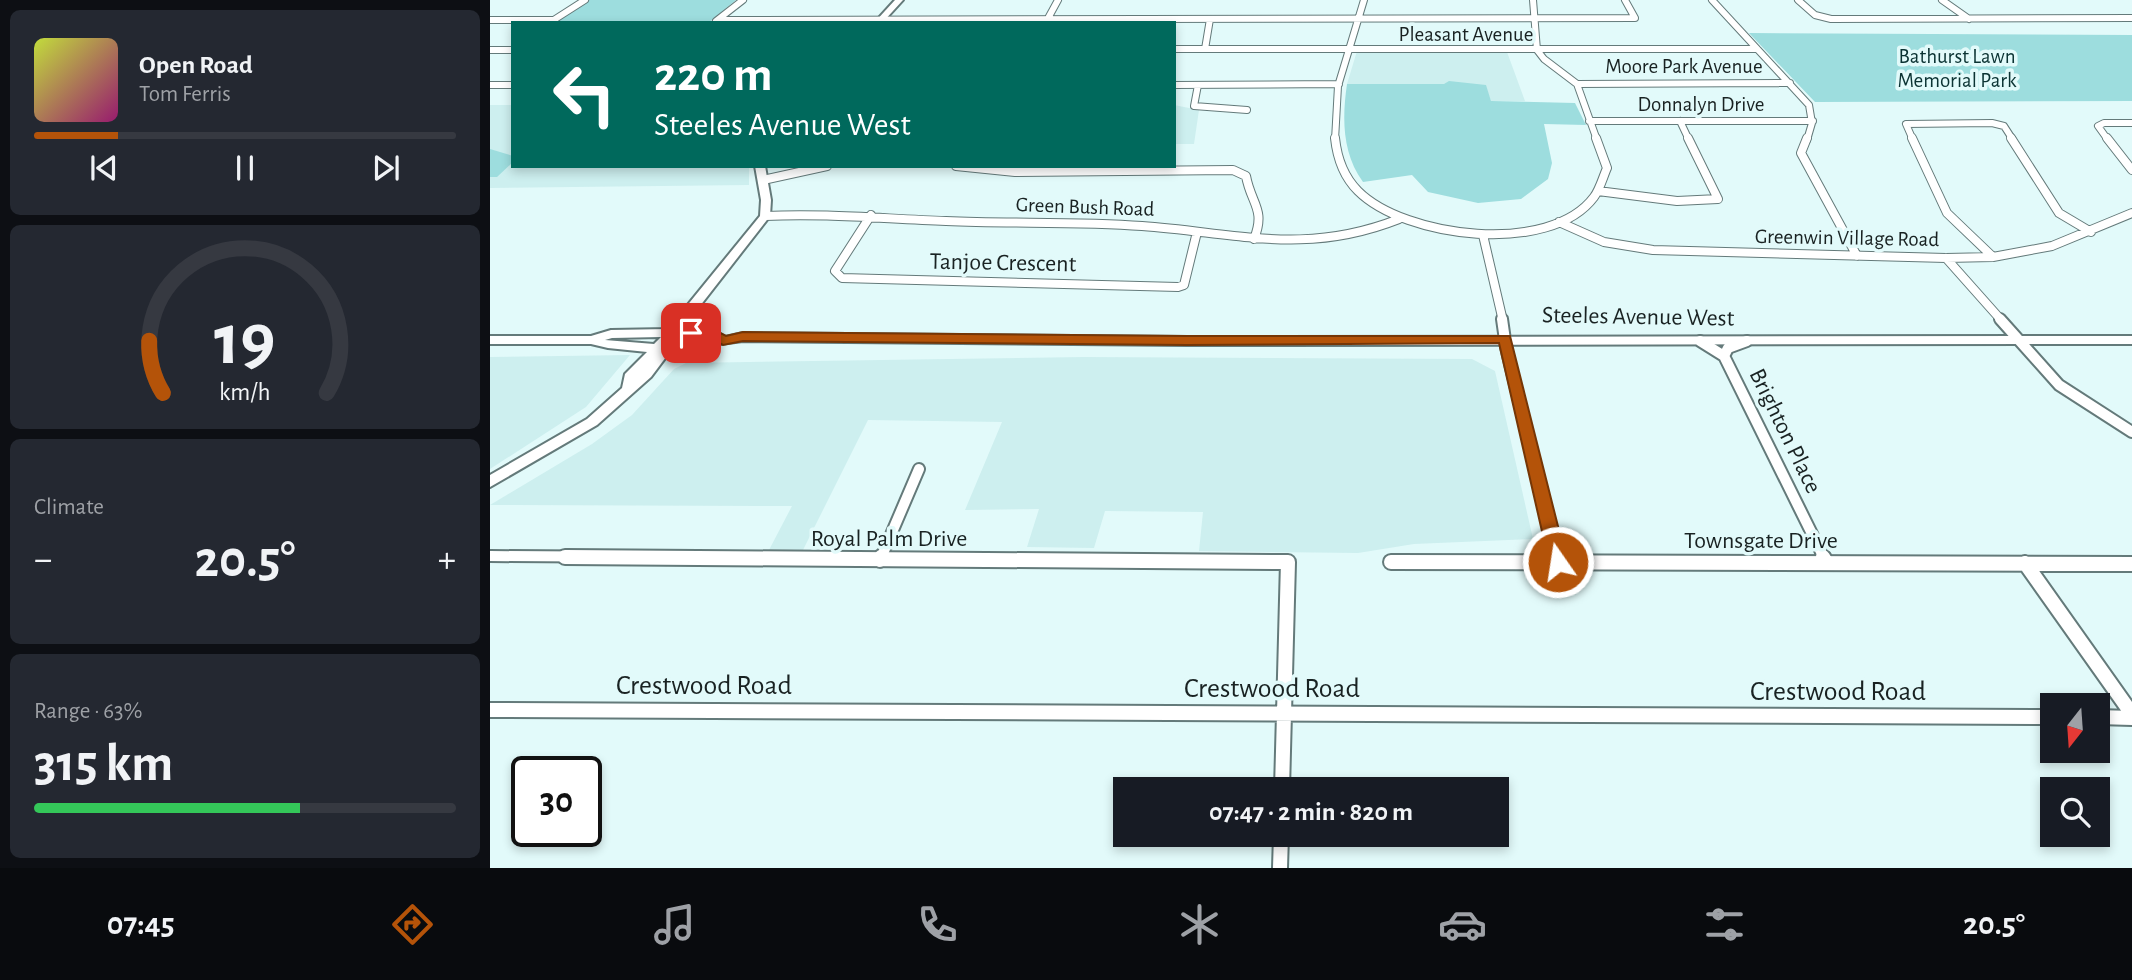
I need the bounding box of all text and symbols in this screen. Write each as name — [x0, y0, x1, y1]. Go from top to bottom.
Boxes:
street label: Pleasant Avenue — [1399, 24, 1533, 45]
park label: Bathurst Lawn Memorial Park — [1897, 46, 2017, 91]
icon: left — [539, 49, 630, 140]
text: 220 m — [654, 51, 773, 100]
text: Open Road — [139, 52, 253, 78]
street label: Moore Park Avenue — [1605, 56, 1763, 77]
text: Tom Ferris — [139, 83, 231, 106]
street label: Donnalyn Drive — [1638, 94, 1764, 115]
text: Steeles Avenue West — [654, 109, 911, 141]
icon: previous — [85, 149, 123, 187]
icon: pause — [226, 149, 264, 187]
icon: next — [367, 149, 405, 187]
street label: Green Bush Road — [1015, 194, 1155, 220]
street label: Greenwin Village Road — [1755, 226, 1940, 250]
street label: Tanjoe Crescent — [930, 250, 1077, 276]
pin — [661, 303, 721, 363]
street label: Steeles Avenue West — [1542, 303, 1735, 331]
text: 19 — [214, 305, 276, 378]
icon: arrive — [672, 314, 710, 352]
street label: Brighton Place — [1745, 365, 1825, 497]
text: km/h — [219, 380, 271, 405]
text: Climate — [34, 496, 104, 519]
position arrow — [1521, 525, 1595, 599]
street label: Royal Palm Drive — [811, 527, 967, 551]
street label: Townsgate Drive — [1684, 529, 1838, 553]
text: 20.5° — [194, 534, 296, 586]
text: − — [34, 541, 52, 579]
text: + — [438, 541, 456, 579]
street label: Crestwood Road — [616, 672, 792, 700]
street label: Crestwood Road — [1184, 675, 1360, 703]
street label: Crestwood Road — [1750, 678, 1926, 706]
north arrow — [2040, 693, 2110, 763]
map controls — [2040, 693, 2110, 847]
text: Range · 63% — [34, 700, 142, 723]
text: 315 km — [34, 738, 173, 790]
speed limit sign: 30 — [511, 756, 602, 847]
button: search — [2040, 777, 2110, 847]
text: 07:47 · 2 min · 820 m — [1209, 799, 1413, 825]
icon: directions — [388, 900, 437, 949]
icon: music — [650, 900, 699, 949]
icon: phone — [913, 900, 962, 949]
icon: climate — [1175, 900, 1224, 949]
icon: car — [1438, 900, 1487, 949]
icon: filters — [1700, 900, 1749, 949]
text: 07:45 — [107, 908, 174, 940]
text: 20.5° — [1963, 908, 2025, 940]

